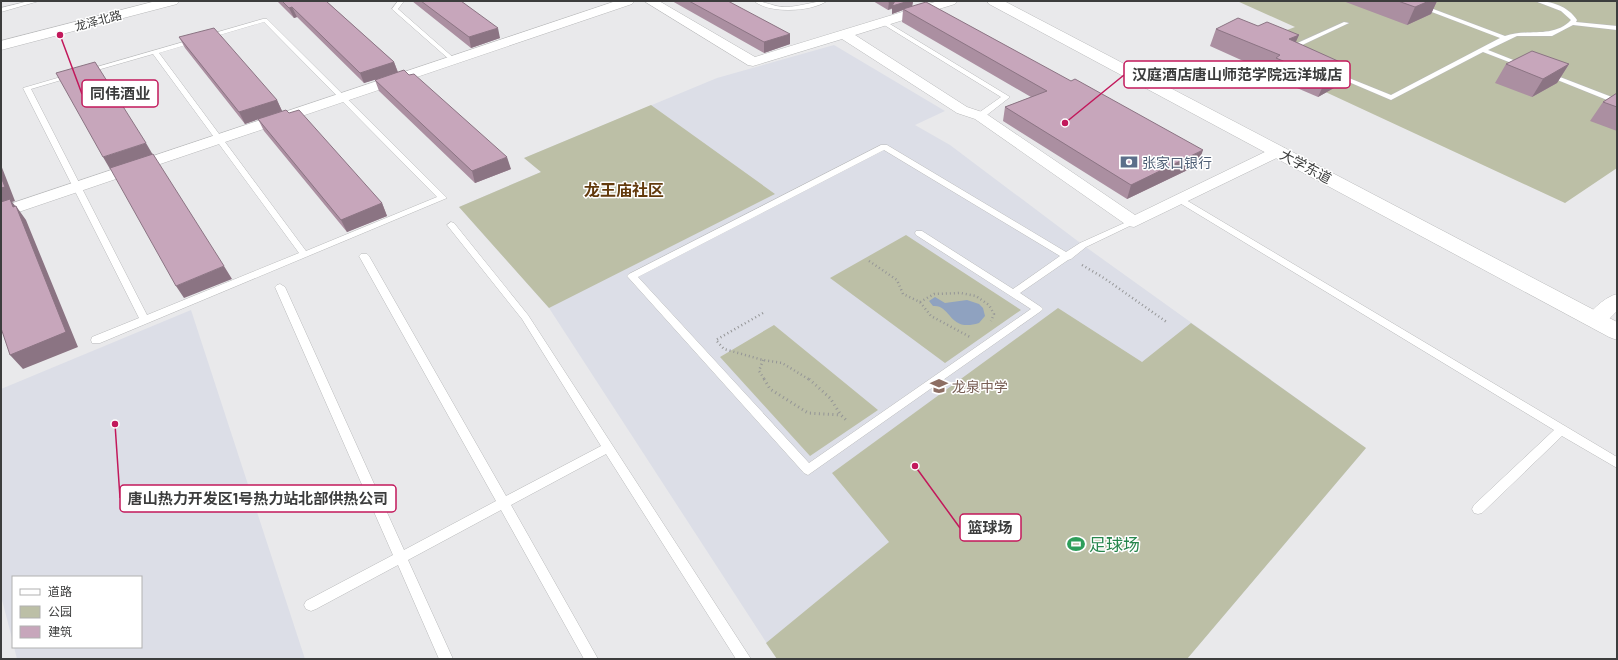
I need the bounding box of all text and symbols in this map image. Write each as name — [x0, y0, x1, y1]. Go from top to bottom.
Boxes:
street label: 龙泽北路 — [73, 7, 123, 33]
callout: 汉庭酒店唐山师范学院远洋城店 — [1124, 61, 1350, 88]
text: 汉庭酒店唐山师范学院远洋城店 — [1132, 65, 1342, 83]
callout: 同伟酒业 — [82, 80, 158, 107]
text: 同伟酒业 — [90, 84, 150, 102]
street label: 大学东道 — [1277, 145, 1335, 187]
bank icon: 张家口银行 — [1119, 152, 1139, 172]
place label: 张家口银行 — [1142, 154, 1212, 171]
district label: 龙王庙社区 — [584, 180, 664, 199]
school or university icon: 龙泉中学 — [929, 376, 949, 396]
place label: 龙泉中学 — [952, 378, 1008, 395]
callout: 唐山热力开发区1号热力站北部供热公司 — [120, 485, 396, 512]
text: 唐山热力开发区1号热力站北部供热公司 — [128, 489, 388, 507]
callout: 篮球场 — [960, 514, 1021, 541]
text: 篮球场 — [967, 518, 1013, 536]
sports icon: 足球场 — [1066, 534, 1086, 554]
place label: 足球场 — [1089, 534, 1140, 554]
legend — [12, 576, 142, 648]
text: 道路 — [48, 584, 72, 598]
text: 公园 — [48, 604, 72, 618]
text: 建筑 — [48, 624, 72, 638]

